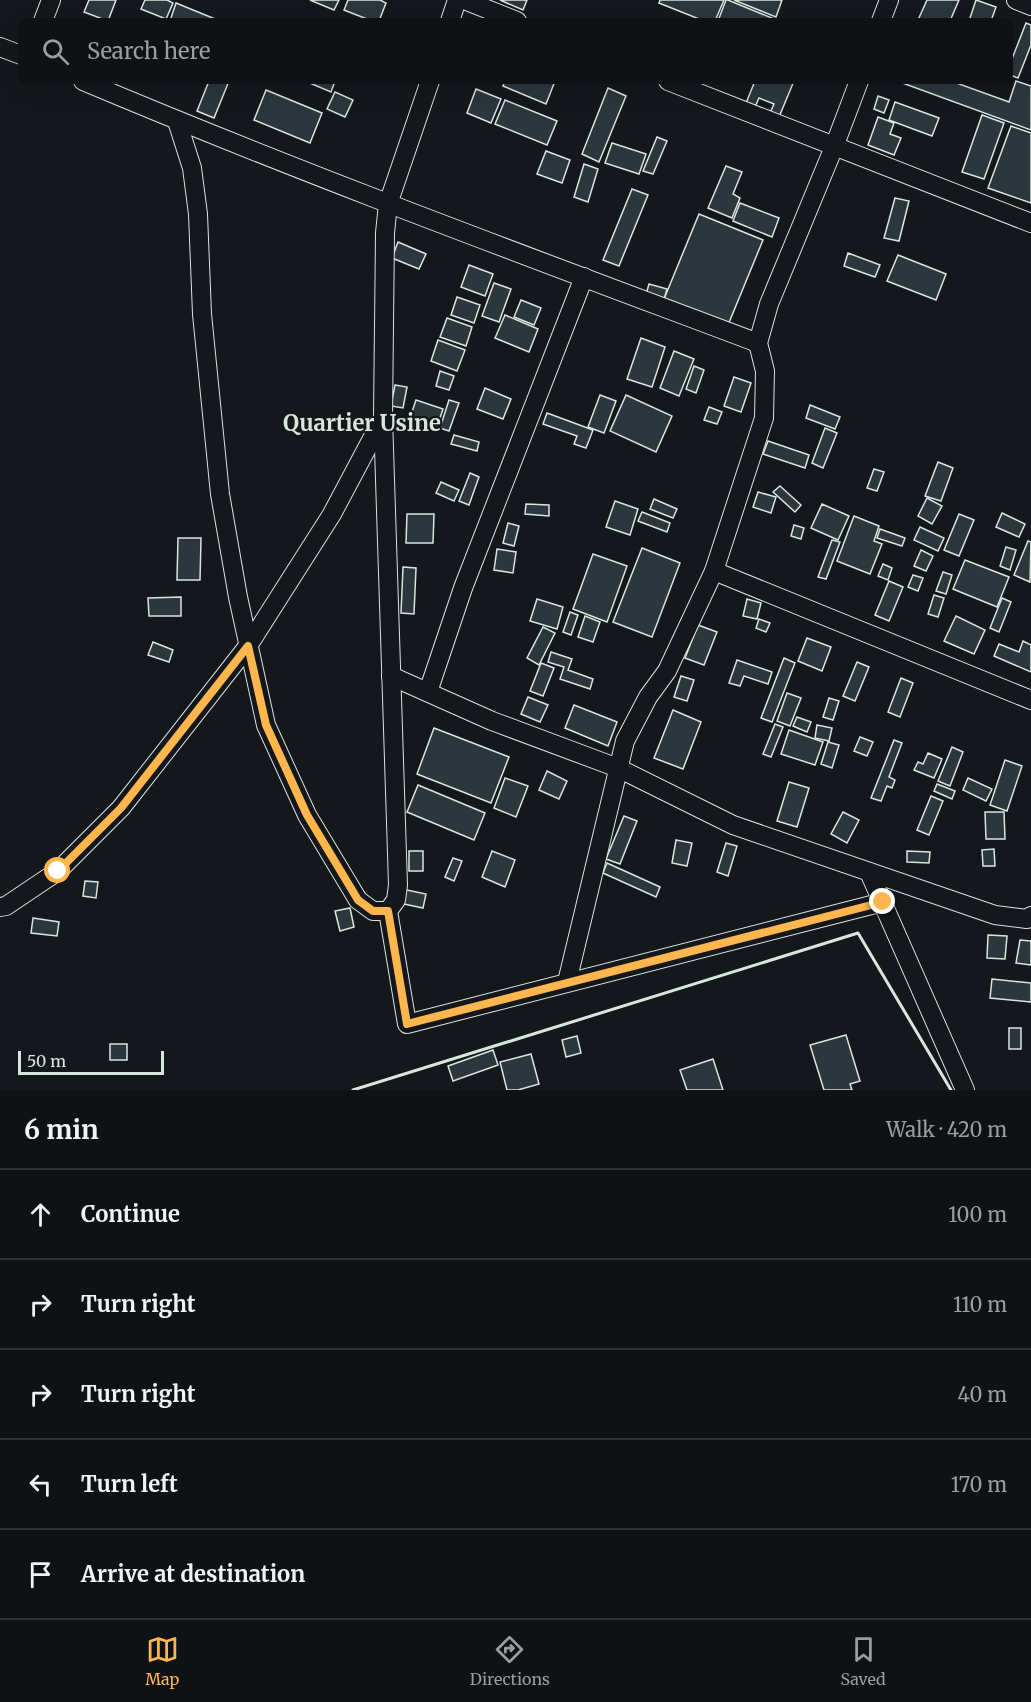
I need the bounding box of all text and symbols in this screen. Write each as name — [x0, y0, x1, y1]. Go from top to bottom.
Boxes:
search box — [18, 18, 1013, 84]
icon: search — [39, 35, 72, 68]
text: Search here — [87, 37, 210, 65]
district label: Quartier Usine — [283, 409, 441, 437]
route start — [44, 857, 70, 883]
route end — [869, 888, 895, 914]
scale bar — [18, 1048, 164, 1076]
text: 50 m — [27, 1051, 66, 1071]
text: 6 min — [24, 1113, 99, 1146]
text: Walk · 420 m — [886, 1117, 1007, 1142]
icon: ahead — [24, 1198, 57, 1231]
text: Continue — [81, 1200, 180, 1228]
text: 100 m — [948, 1202, 1007, 1227]
icon: right — [24, 1288, 57, 1321]
text: Turn right — [81, 1290, 195, 1318]
text: 110 m — [953, 1292, 1007, 1317]
icon: right — [24, 1378, 57, 1411]
text: Turn right — [81, 1380, 195, 1408]
text: 40 m — [957, 1382, 1007, 1407]
icon: left — [24, 1468, 57, 1501]
text: Turn left — [81, 1470, 178, 1498]
text: 170 m — [951, 1472, 1007, 1497]
icon: arrive — [24, 1558, 57, 1591]
text: Arrive at destination — [81, 1560, 305, 1588]
tab: Map — [145, 1633, 179, 1689]
tab: Directions — [470, 1633, 550, 1689]
tab: Saved — [840, 1633, 886, 1689]

